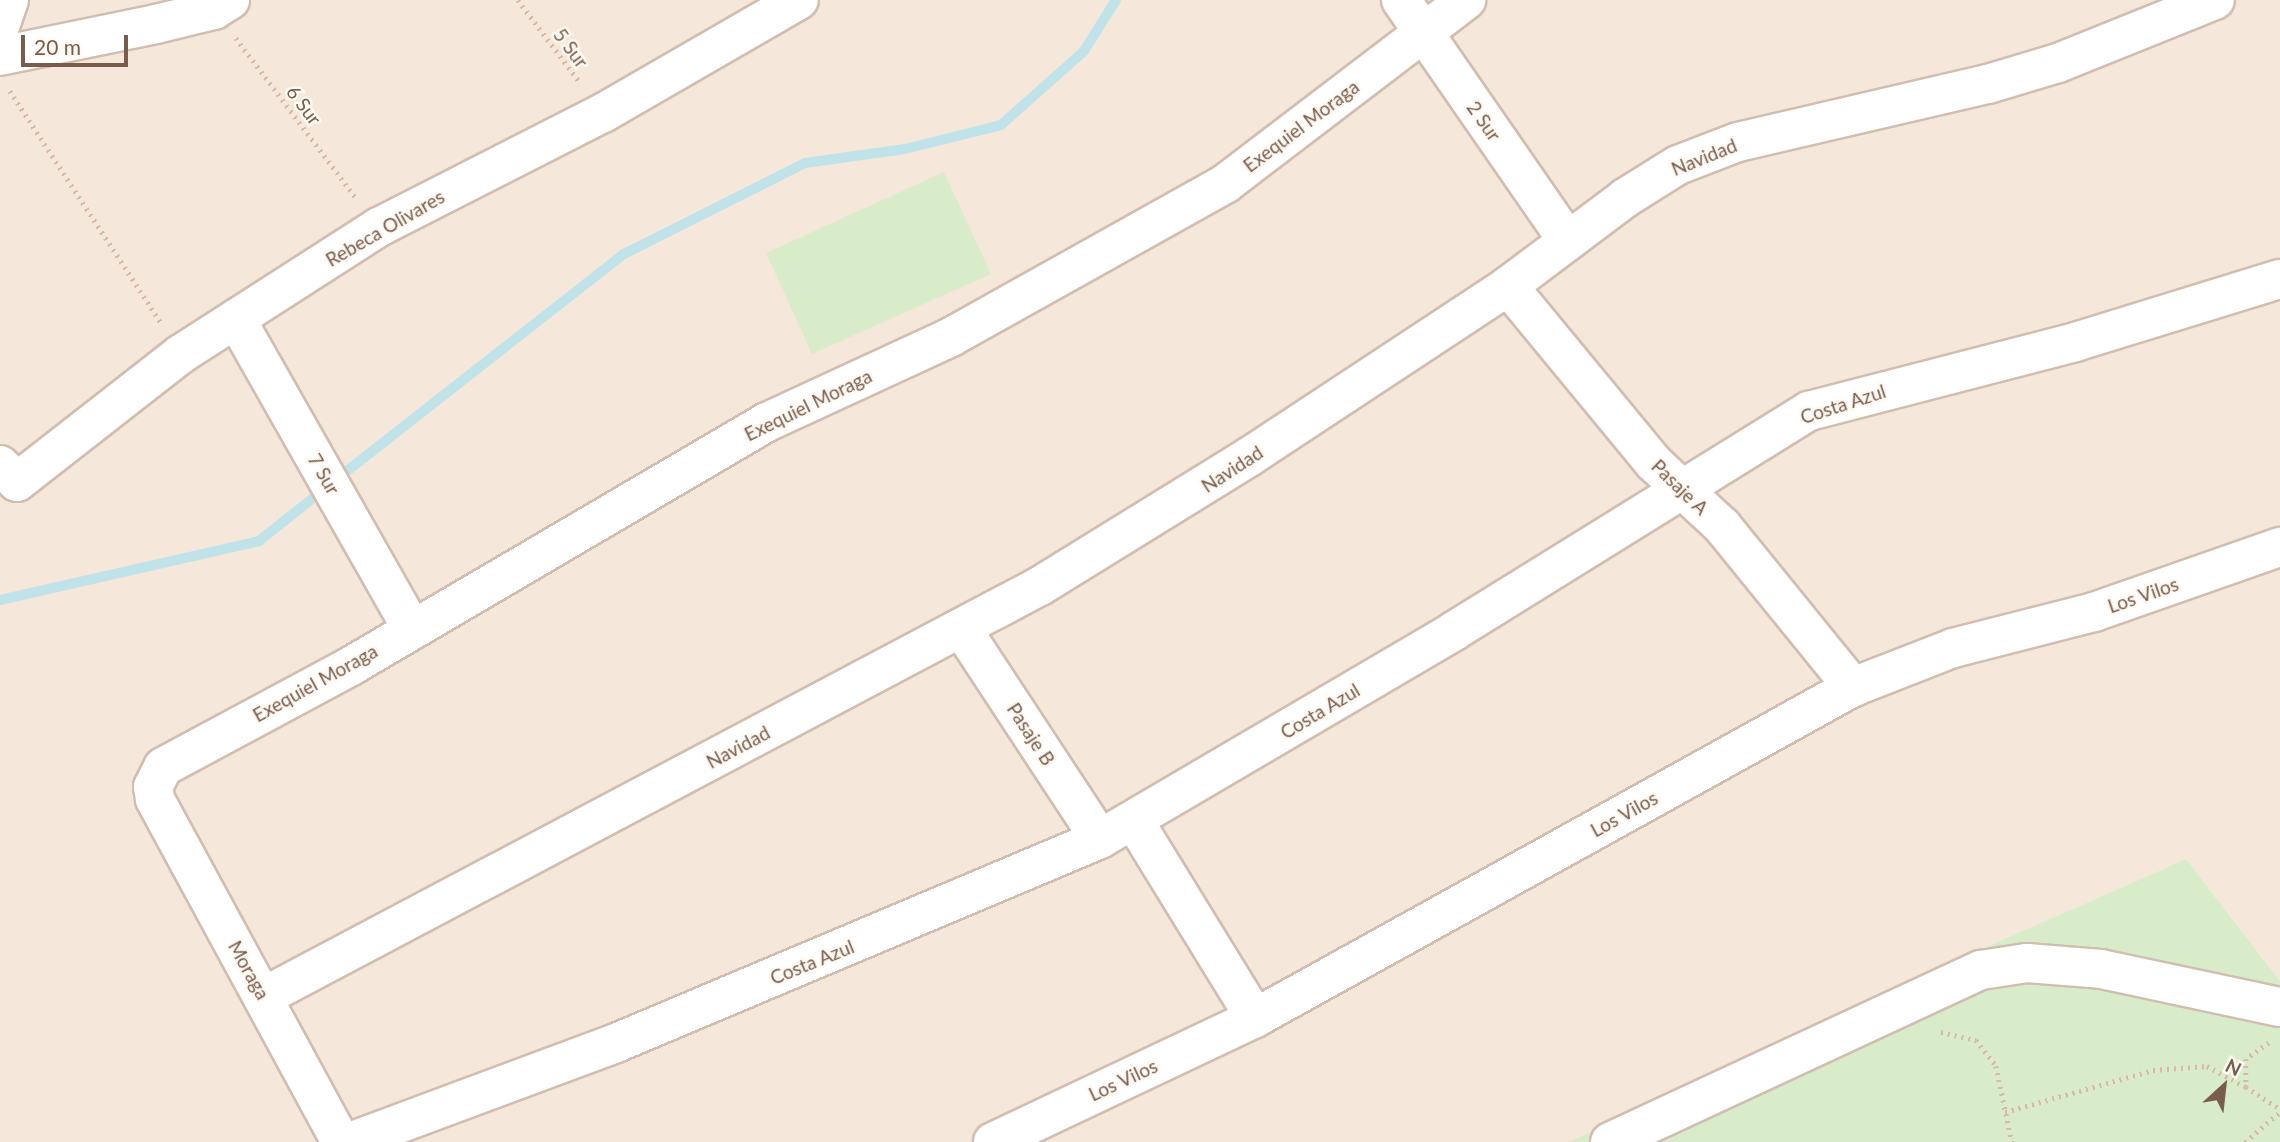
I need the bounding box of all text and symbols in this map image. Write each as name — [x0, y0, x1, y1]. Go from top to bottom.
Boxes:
scale bar — [24, 21, 131, 65]
street label: 5 Sur — [549, 24, 593, 72]
text: 20 m — [34, 34, 81, 59]
street label: Exequiel Moraga — [1239, 75, 1363, 177]
street label: 6 Sur — [282, 81, 326, 129]
street label: 2 Sur — [1462, 97, 1506, 145]
street label: Navidad — [1668, 134, 1740, 180]
street label: Rebeca Olivares — [322, 185, 448, 271]
street label: Exequiel Moraga — [741, 364, 875, 446]
street label: Costa Azul — [1797, 379, 1889, 429]
street label: Navidad — [1197, 441, 1267, 497]
street label: 7 Sur — [303, 449, 345, 499]
street label: Pasaje A — [1647, 454, 1713, 520]
street label: Los Vilos — [2104, 572, 2182, 618]
street label: Exequiel Moraga — [249, 639, 381, 727]
street label: Costa Azul — [1276, 678, 1364, 744]
street label: Pasaje B — [1002, 698, 1060, 770]
street label: Navidad — [702, 721, 774, 773]
street label: Los Vilos — [1586, 786, 1662, 842]
street label: Costa Azul — [766, 935, 858, 989]
street label: Moraga — [224, 937, 274, 1003]
north arrow — [2189, 1051, 2259, 1121]
text: N — [2222, 1053, 2245, 1080]
street label: Los Vilos — [1085, 1054, 1161, 1106]

